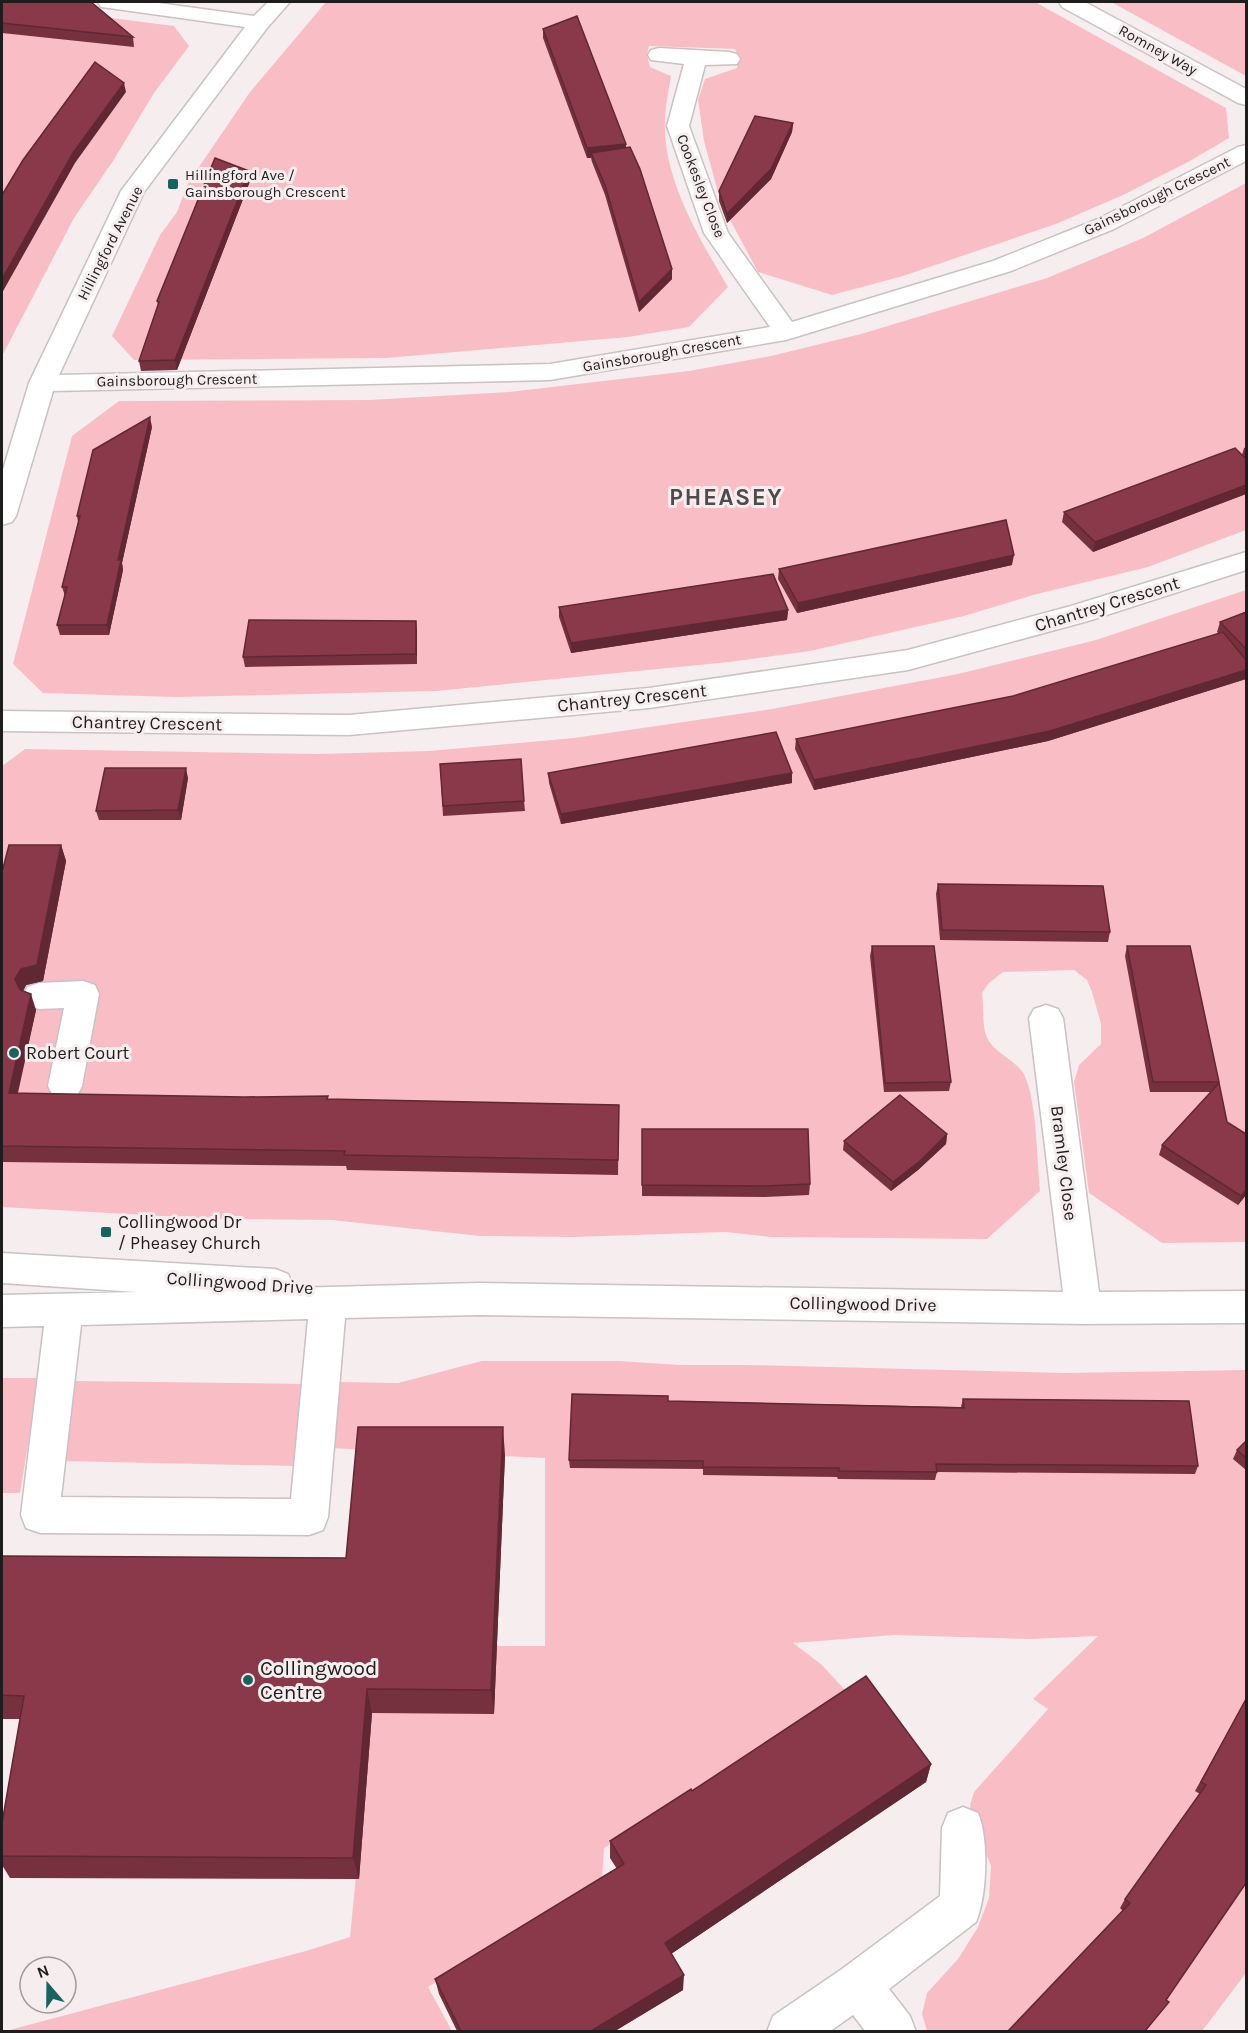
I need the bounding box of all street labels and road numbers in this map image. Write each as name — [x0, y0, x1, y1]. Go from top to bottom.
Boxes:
street label: Romney Way — [1116, 21, 1200, 79]
street label: Cookesley Close — [673, 132, 729, 240]
street label: Gainsborough Crescent — [1081, 153, 1233, 239]
street label: Hillingford Avenue — [74, 183, 146, 303]
street label: Gainsborough Crescent — [581, 330, 743, 376]
street label: Gainsborough Crescent — [97, 370, 258, 390]
street label: Chantrey Crescent — [1032, 571, 1182, 636]
street label: Chantrey Crescent — [556, 679, 708, 717]
street label: Chantrey Crescent — [72, 711, 223, 735]
street label: Bramley Close — [1046, 1104, 1082, 1222]
street label: Collingwood Drive — [166, 1267, 314, 1299]
street label: Collingwood Drive — [789, 1292, 937, 1316]

